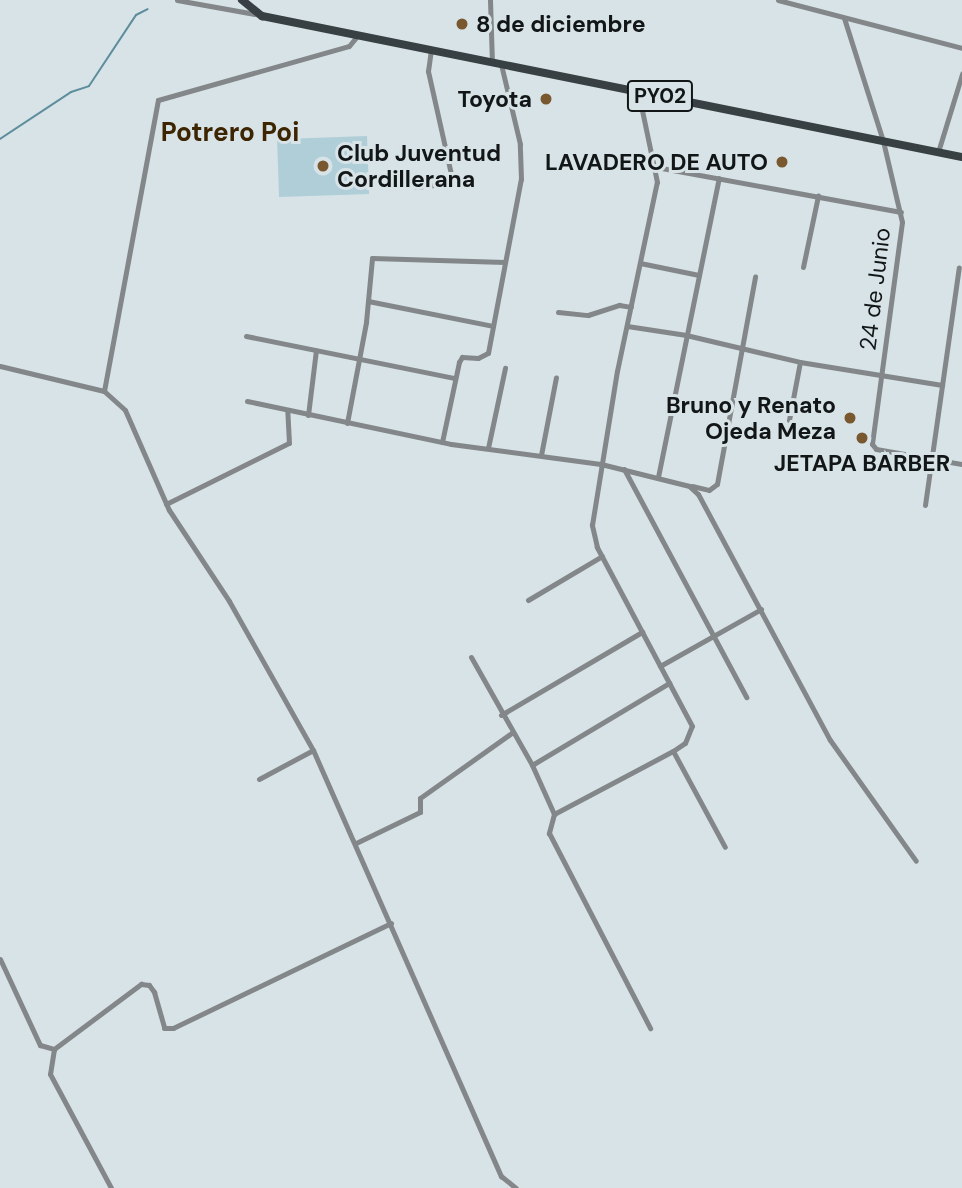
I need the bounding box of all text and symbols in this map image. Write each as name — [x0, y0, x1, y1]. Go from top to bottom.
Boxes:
place label: 8 de diciembre — [476, 10, 646, 38]
marker: 8 de diciembre — [454, 16, 470, 32]
road number: PY02 — [627, 78, 693, 114]
place label: Toyota — [457, 85, 532, 113]
marker: Toyota — [538, 91, 554, 107]
district label: Potrero Poi — [161, 117, 299, 149]
place label: Club Juventud Cordillerana — [337, 139, 501, 193]
place label: LAVADERO DE AUTO — [545, 148, 768, 176]
marker: LAVADERO DE AUTO — [774, 154, 790, 170]
marker: Club Juventud Cordillerana — [315, 158, 331, 174]
street label: 24 de Junio — [854, 226, 896, 352]
place label: Bruno y Renato Ojeda Meza — [666, 391, 836, 445]
marker: Bruno y Renato Ojeda Meza — [842, 410, 858, 426]
marker: JETAPA BARBER — [854, 430, 870, 446]
place label: JETAPA BARBER — [774, 449, 950, 477]

